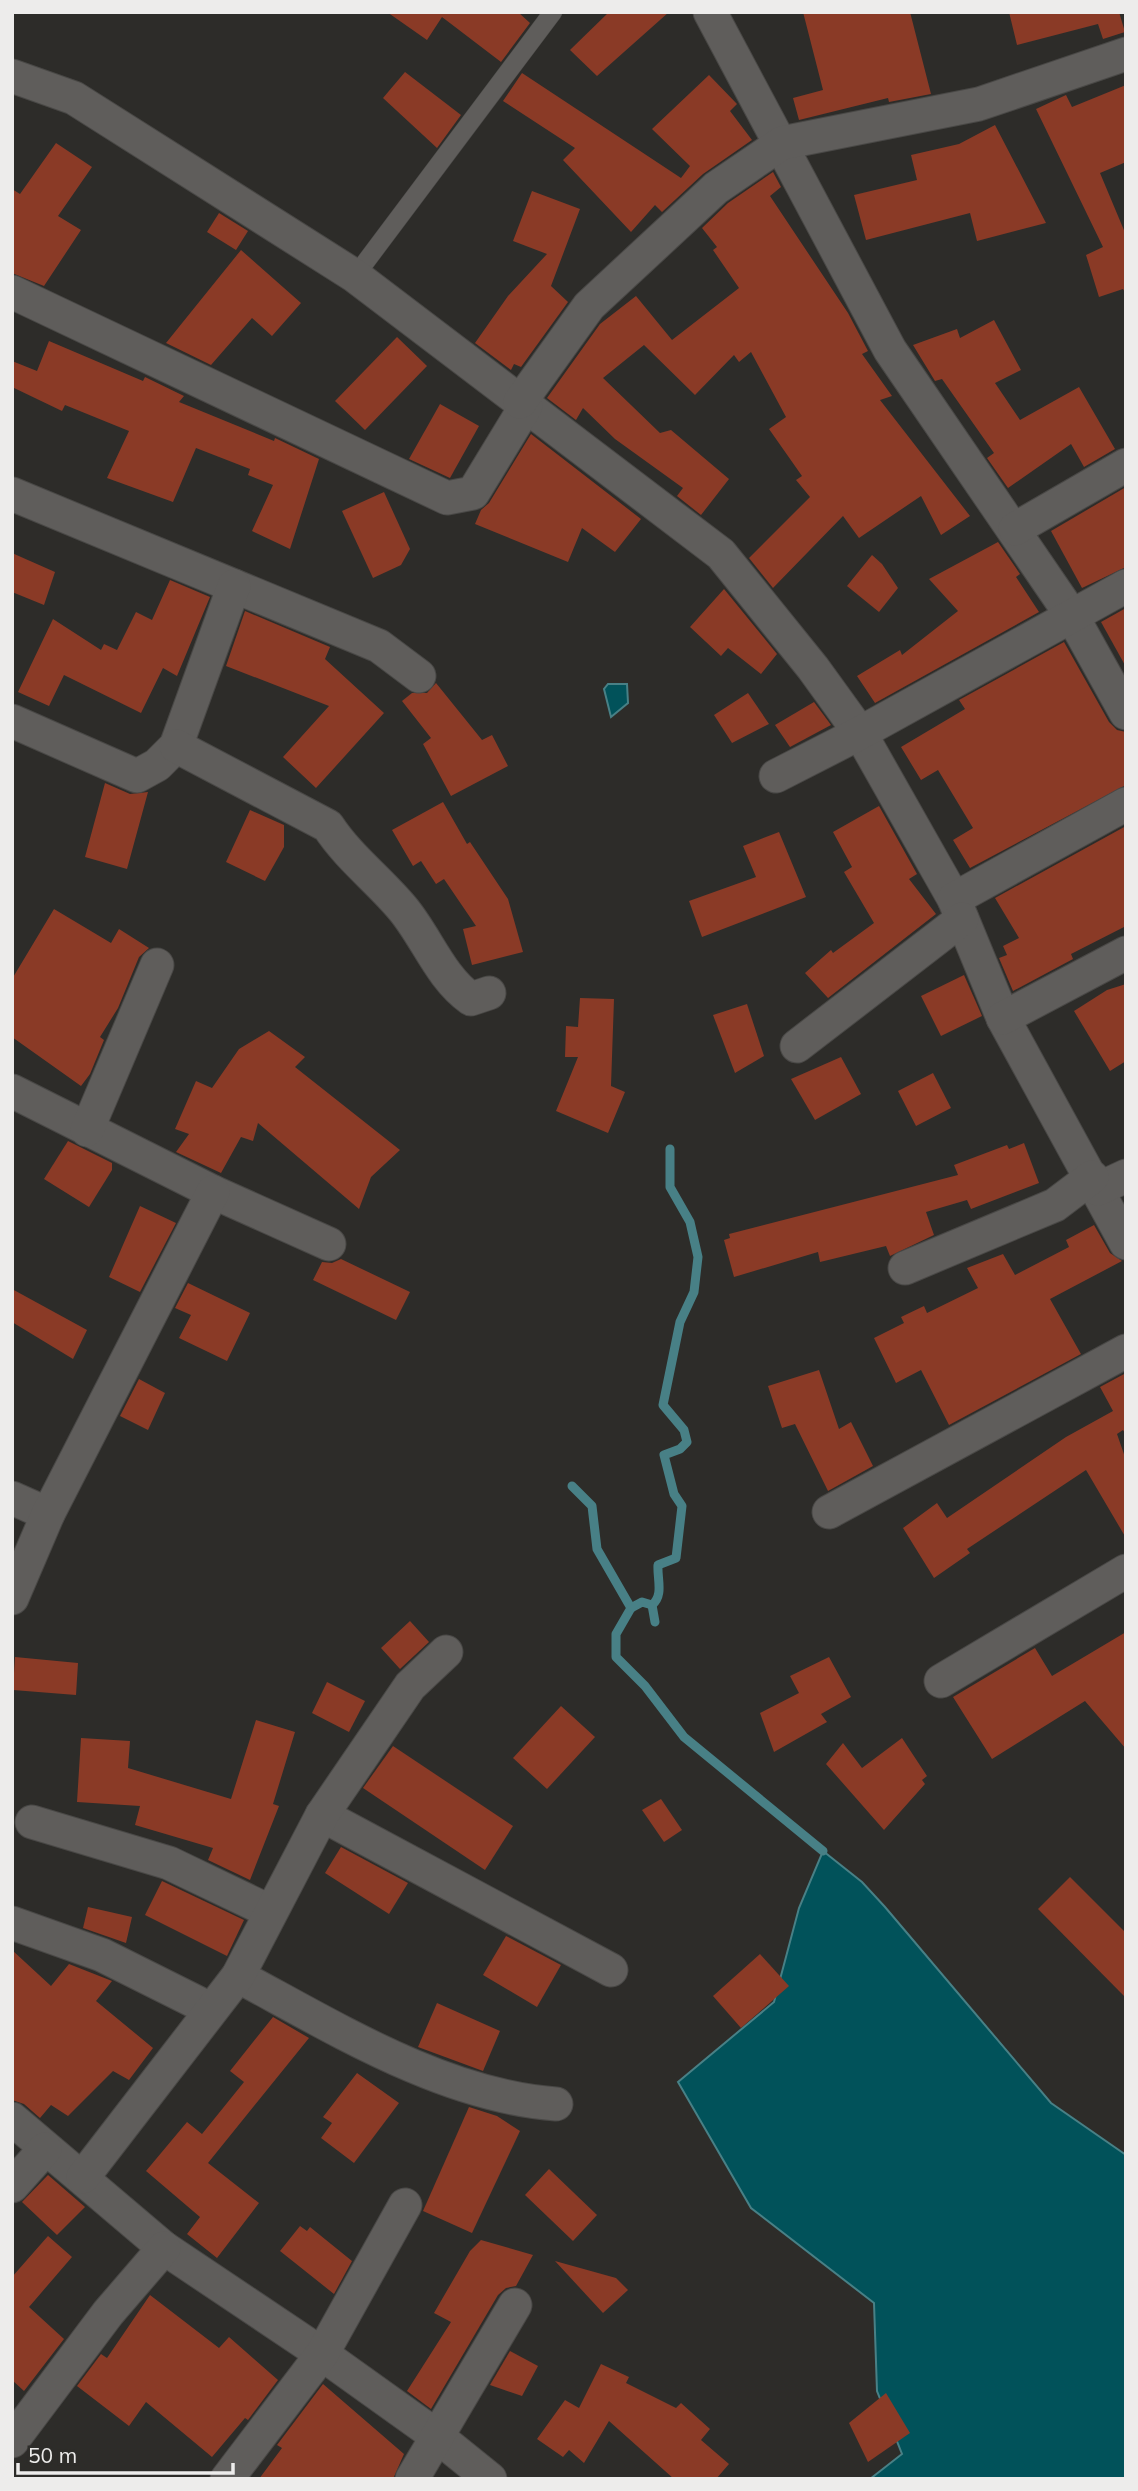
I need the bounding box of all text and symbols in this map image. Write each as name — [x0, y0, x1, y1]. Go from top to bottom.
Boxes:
scale bar — [18, 2432, 233, 2476]
text: 50 m — [28, 2442, 77, 2468]

